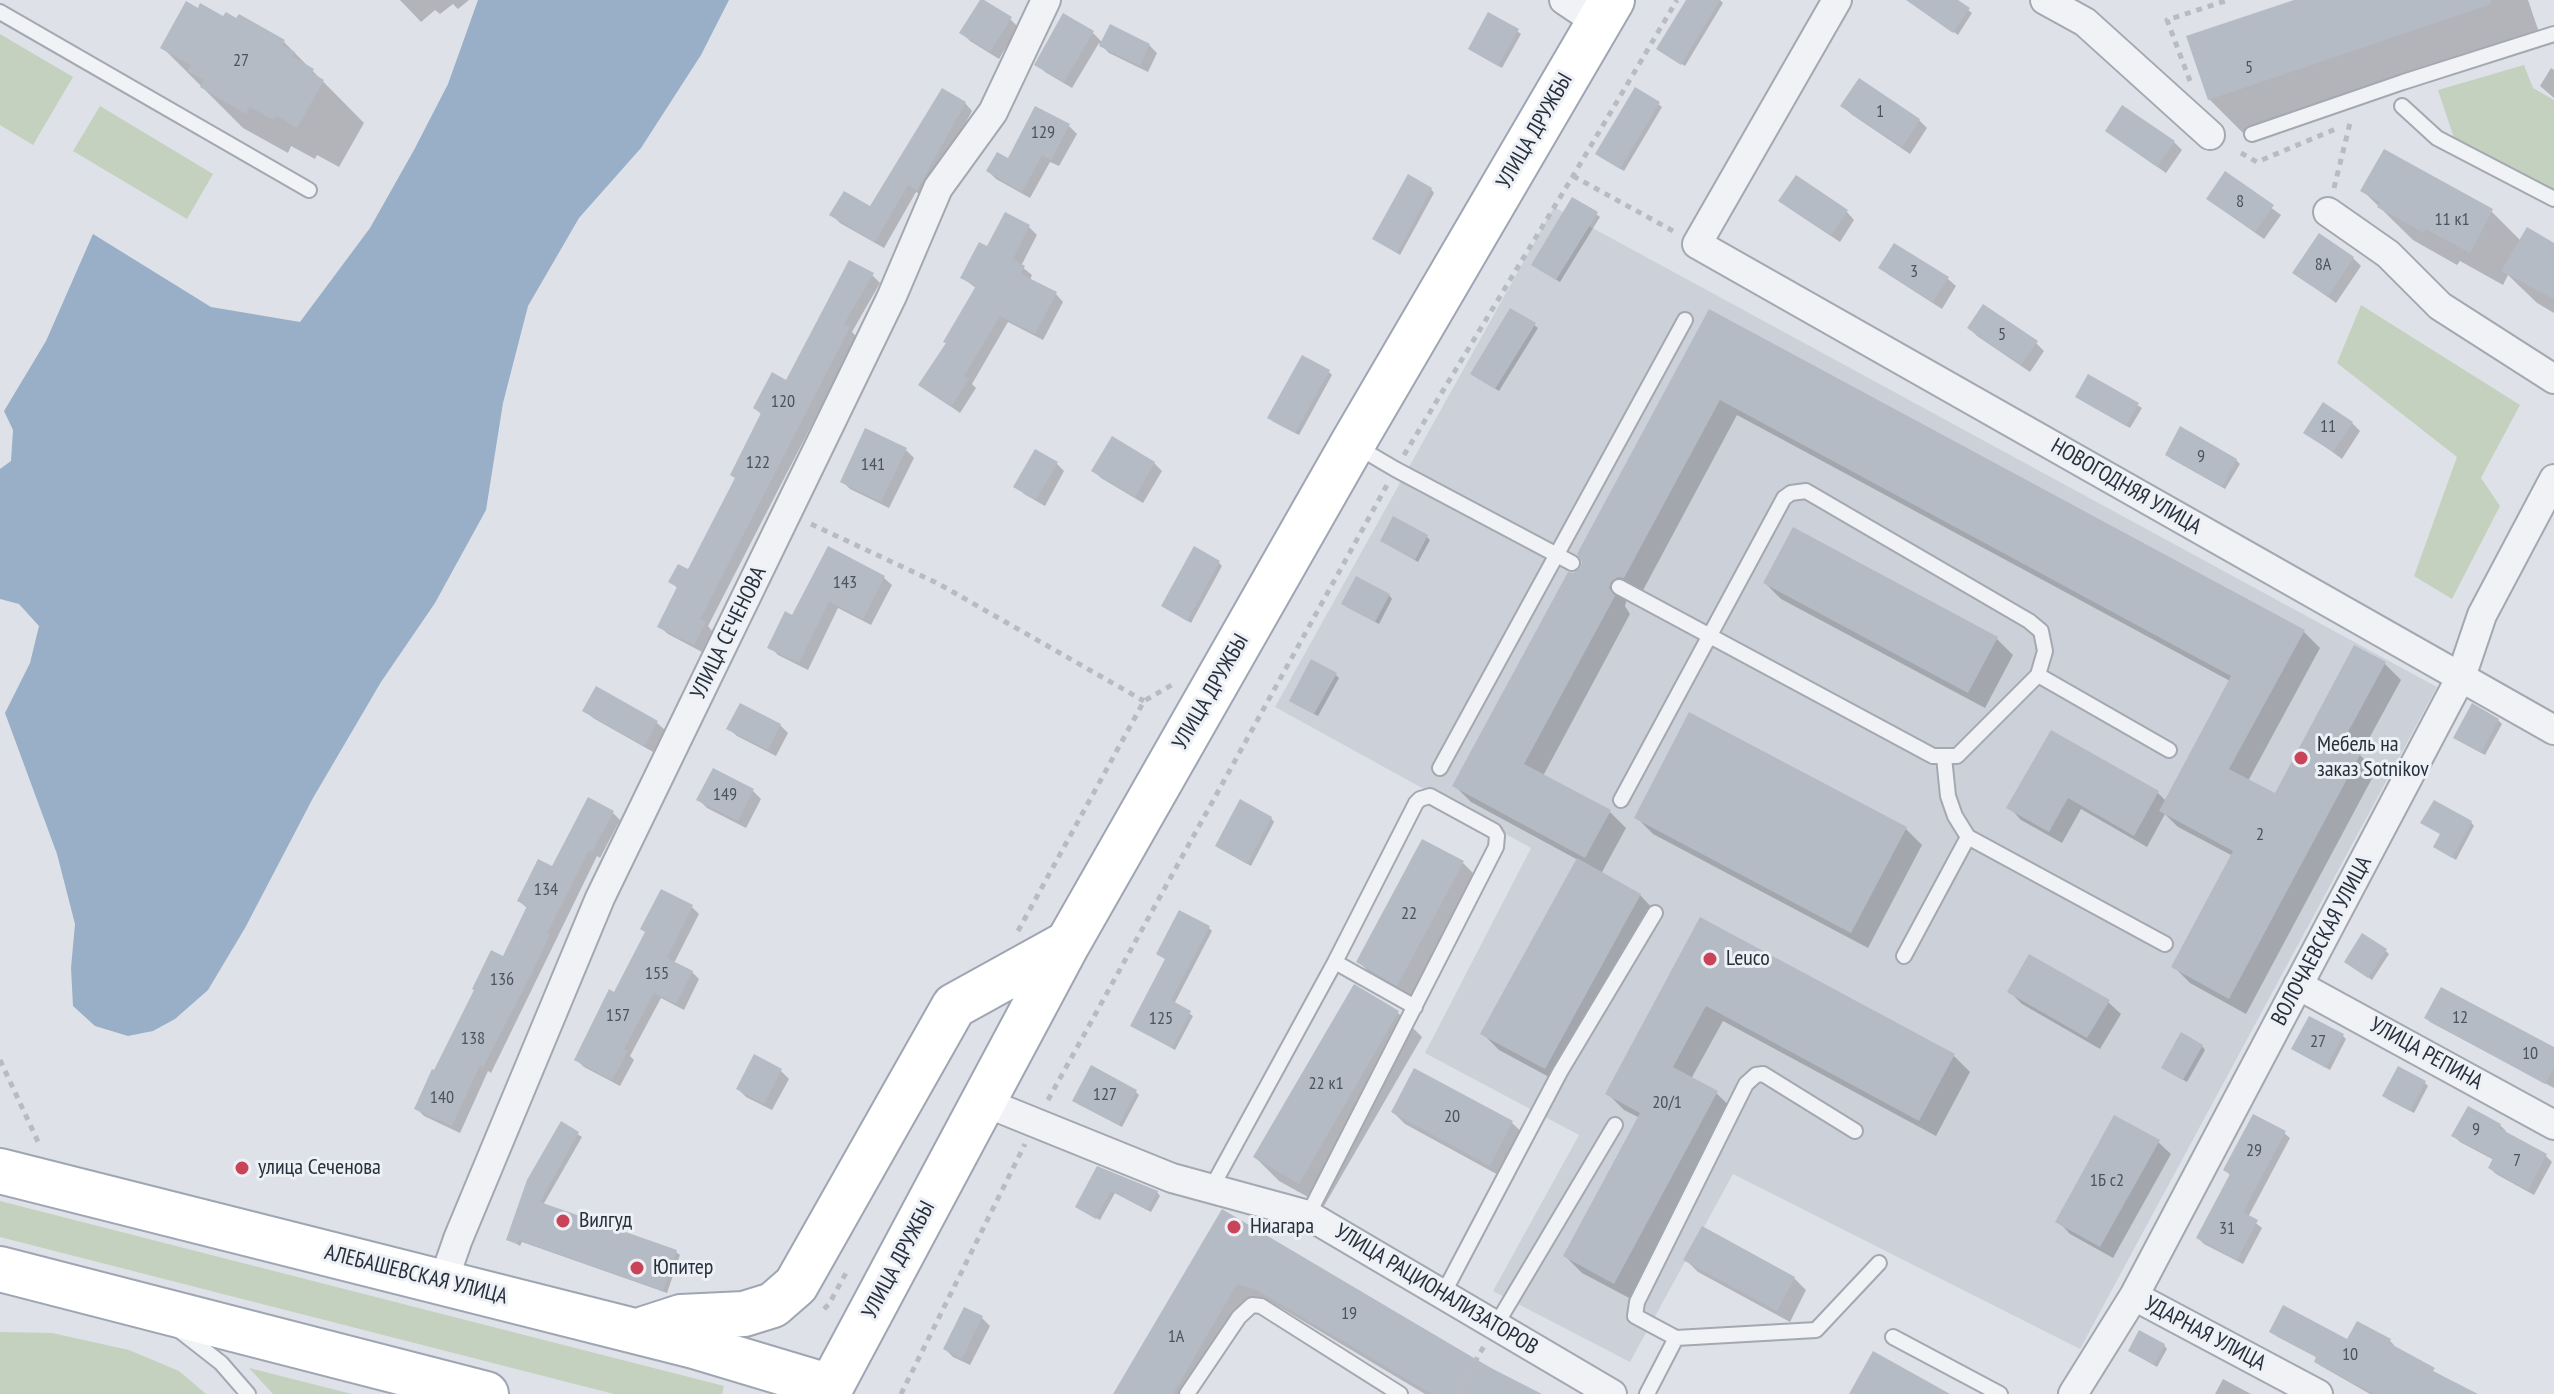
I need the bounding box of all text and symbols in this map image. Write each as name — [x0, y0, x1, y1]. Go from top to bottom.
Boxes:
house number: 27 — [233, 50, 249, 72]
house number: 5 — [2245, 57, 2253, 79]
street label: УЛИЦА ДРУЖБЫ — [1491, 69, 1579, 193]
house number: 1 — [1876, 101, 1884, 123]
house number: 129 — [1031, 122, 1055, 144]
house number: 8 — [2236, 191, 2244, 213]
house number: 11 к1 — [2434, 209, 2470, 231]
house number: 8А — [2315, 254, 2331, 276]
house number: 3 — [1910, 261, 1918, 283]
house number: 5 — [1998, 324, 2006, 346]
house number: 120 — [771, 391, 795, 413]
house number: 11 — [2320, 416, 2336, 438]
street label: НОВОГОДНЯЯ УЛИЦА — [2046, 433, 2206, 541]
house number: 9 — [2197, 446, 2205, 468]
house number: 122 — [746, 452, 770, 474]
house number: 141 — [861, 454, 885, 476]
street label: УЛИЦА СЕЧЕНОВА — [686, 562, 772, 704]
house number: 143 — [833, 572, 857, 594]
street label: УЛИЦА ДРУЖБЫ — [1167, 630, 1255, 754]
place label: Мебель на заказ Sotnikov — [2317, 732, 2429, 784]
marker: Мебель на заказ Sotnikov — [2292, 749, 2310, 767]
house number: 149 — [713, 784, 737, 806]
house number: 2 — [2256, 824, 2264, 846]
street label: ВОЛОЧАЕВСКАЯ УЛИЦА — [2266, 852, 2378, 1030]
house number: 134 — [534, 879, 558, 901]
house number: 22 — [1401, 903, 1417, 925]
place label: Leuco — [1726, 946, 1770, 972]
marker: Leuco — [1701, 950, 1719, 968]
house number: 155 — [645, 963, 669, 985]
house number: 136 — [490, 969, 514, 991]
house number: 157 — [606, 1005, 630, 1027]
house number: 12 — [2452, 1007, 2468, 1029]
house number: 125 — [1149, 1008, 1173, 1030]
street label: УЛИЦА РЕПИНА — [2365, 1012, 2487, 1096]
house number: 138 — [461, 1028, 485, 1050]
house number: 27 — [2310, 1031, 2326, 1053]
house number: 10 — [2522, 1043, 2538, 1065]
house number: 22 к1 — [1308, 1073, 1344, 1095]
house number: 127 — [1093, 1084, 1117, 1106]
house number: 140 — [430, 1087, 454, 1109]
house number: 20/1 — [1652, 1092, 1682, 1114]
house number: 20 — [1444, 1106, 1460, 1128]
house number: 9 — [2472, 1119, 2480, 1141]
house number: 29 — [2246, 1140, 2262, 1162]
house number: 7 — [2513, 1150, 2521, 1172]
place label: улица Сеченова — [258, 1155, 381, 1181]
marker: улица Сеченова — [233, 1159, 251, 1177]
house number: 1Б с2 — [2090, 1170, 2124, 1192]
street label: УЛИЦА ДРУЖБЫ — [857, 1197, 941, 1323]
place label: Вилгуд — [579, 1208, 632, 1234]
marker: Вилгуд — [554, 1212, 572, 1230]
place label: Ниагара — [1250, 1214, 1314, 1240]
marker: Ниагара — [1225, 1218, 1243, 1236]
house number: 31 — [2219, 1218, 2235, 1240]
street label: УЛИЦА РАЦИОНАЛИЗАТОРОВ — [1330, 1219, 1542, 1361]
street label: АЛЕБАШЕВСКАЯ УЛИЦА — [322, 1240, 510, 1310]
place label: Юпитер — [653, 1255, 713, 1281]
marker: Юпитер — [628, 1259, 646, 1277]
street label: УДАРНАЯ УЛИЦА — [2140, 1291, 2270, 1377]
house number: 19 — [1341, 1303, 1357, 1325]
house number: 1А — [1168, 1326, 1184, 1348]
house number: 10 — [2342, 1344, 2358, 1366]

